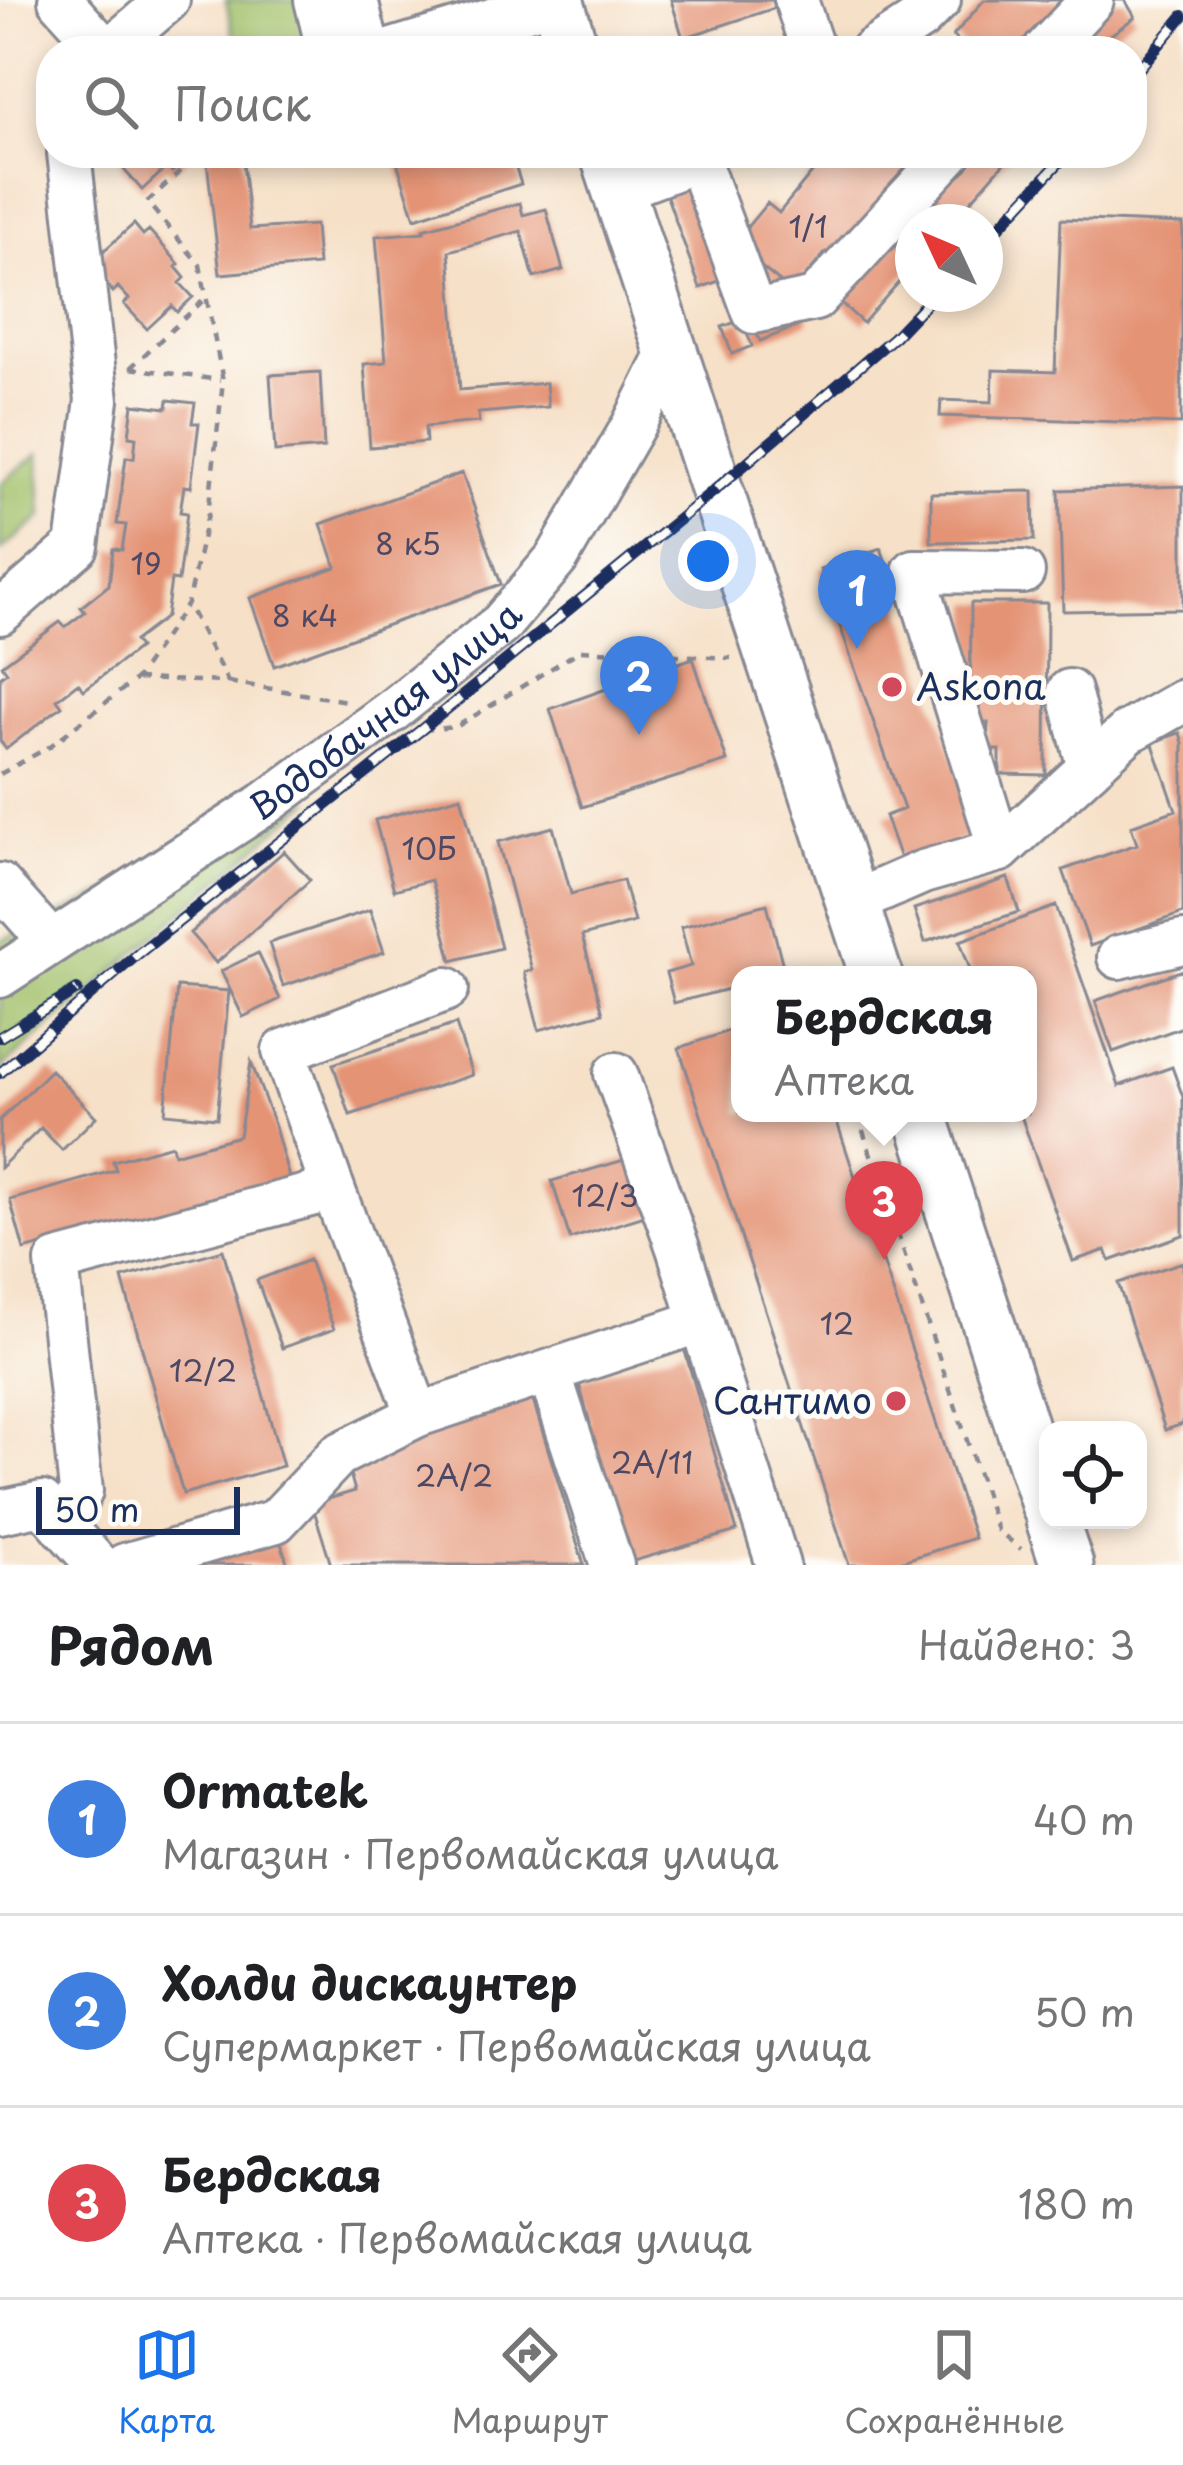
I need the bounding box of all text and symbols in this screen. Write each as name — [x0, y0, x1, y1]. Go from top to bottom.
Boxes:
search box — [36, 36, 1147, 168]
text: Поиск — [174, 68, 311, 136]
icon: search — [78, 69, 144, 135]
house number: 1/1 — [788, 203, 828, 248]
north arrow — [895, 204, 1003, 312]
house number: 8 к5 — [375, 520, 441, 565]
your location — [678, 531, 738, 591]
house number: 19 — [130, 540, 162, 585]
pin: 1 — [818, 550, 896, 649]
street label: Водобачная улица — [238, 589, 534, 832]
house number: 8 к4 — [272, 592, 338, 637]
pin: 2 — [600, 636, 678, 735]
place label: Askona — [916, 658, 1046, 712]
marker: Askona — [879, 674, 905, 700]
house number: 10Б — [402, 825, 456, 870]
popup — [731, 966, 1037, 1122]
text: Бердская — [774, 981, 994, 1049]
text: Аптека — [774, 1049, 914, 1108]
pin: 3 — [845, 1161, 923, 1260]
house number: 12/3 — [572, 1172, 638, 1217]
house number: 12 — [820, 1300, 854, 1345]
house number: 12/2 — [169, 1347, 237, 1392]
place label: Сантимо — [713, 1372, 872, 1426]
marker: Сантимо — [883, 1388, 909, 1414]
map controls — [1039, 1421, 1147, 1529]
button: locate — [1039, 1421, 1147, 1529]
house number: 2А/11 — [611, 1439, 693, 1484]
house number: 2А/2 — [415, 1452, 493, 1497]
scale bar — [36, 1481, 240, 1534]
text: 50 m — [54, 1483, 140, 1533]
text: Рядом — [48, 1605, 214, 1682]
text: Найдено: 3 — [918, 1614, 1135, 1673]
text: Ormatek — [162, 1755, 368, 1823]
text: 1 — [78, 1789, 96, 1848]
text: 40 m — [1033, 1789, 1135, 1848]
text: Магазин · Первомайская улица — [162, 1823, 779, 1882]
text: Холди дискаунтер — [162, 1947, 577, 2015]
text: 2 — [73, 1981, 101, 2040]
text: 50 m — [1034, 1981, 1135, 2040]
text: Супермаркет · Первомайская улица — [162, 2015, 871, 2074]
text: Бердская — [162, 2139, 382, 2207]
text: 3 — [74, 2173, 100, 2232]
text: 180 m — [1018, 2173, 1135, 2232]
text: Аптека · Первомайская улица — [162, 2207, 752, 2266]
tab: Карта — [118, 2322, 215, 2444]
tab: Маршрут — [452, 2322, 608, 2444]
tab: Сохранённые — [844, 2322, 1065, 2444]

